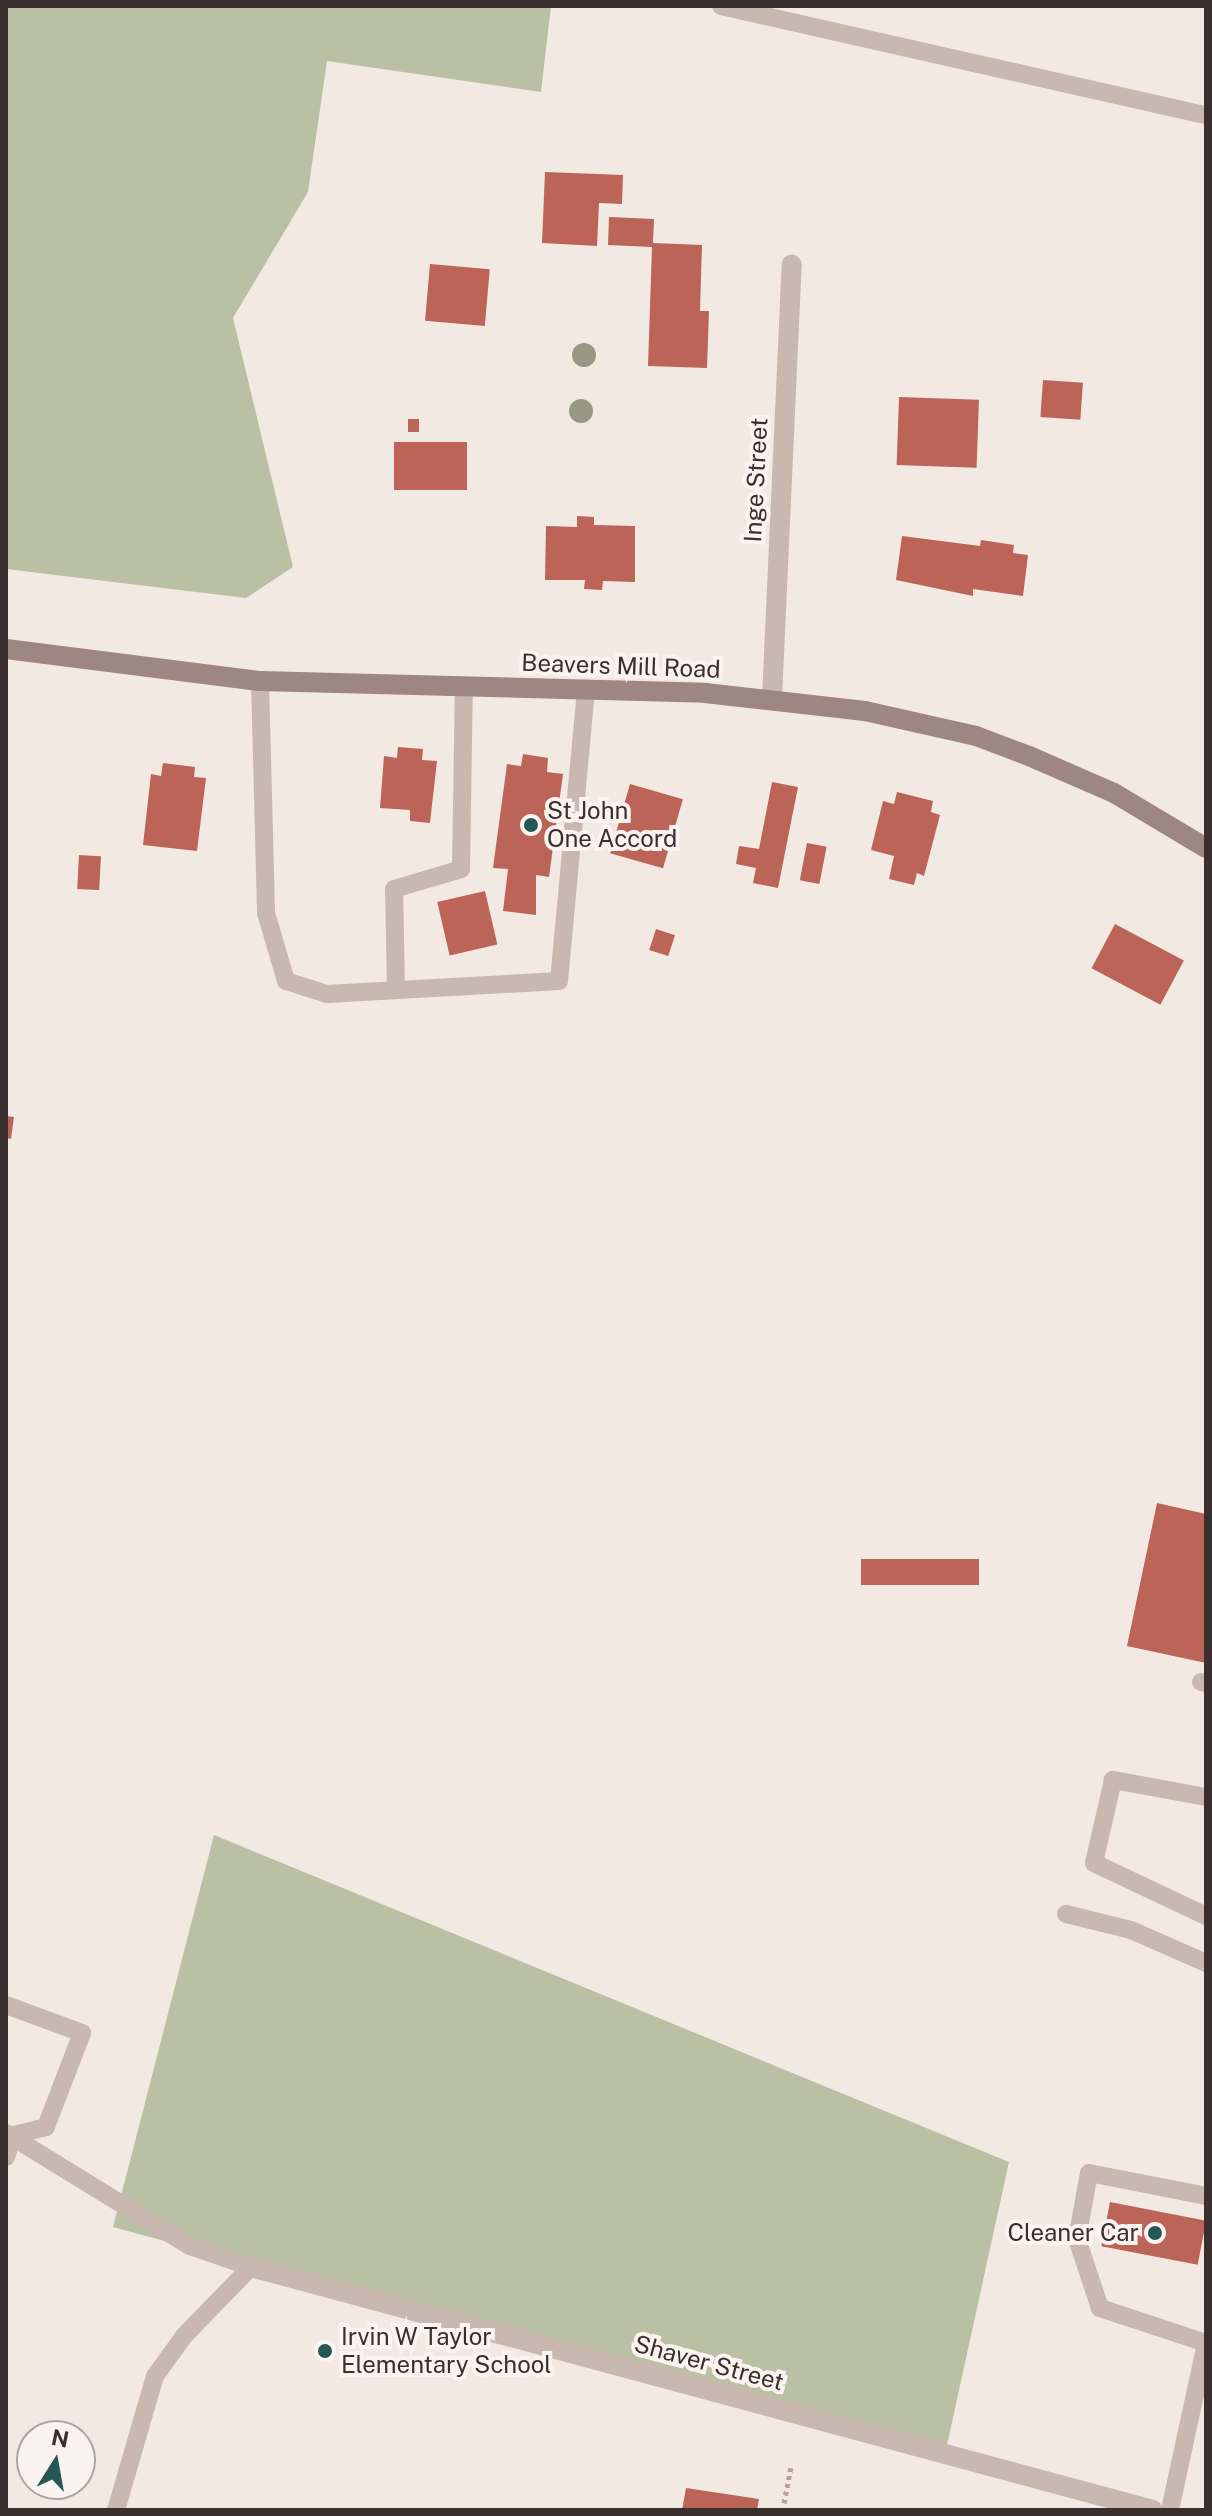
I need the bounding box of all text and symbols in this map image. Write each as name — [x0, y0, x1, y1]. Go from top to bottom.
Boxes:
street label: Inge Street — [738, 417, 774, 543]
street label: Beavers Mill Road — [521, 648, 721, 684]
place label: St John One Accord — [547, 797, 677, 853]
marker: St John One Accord — [522, 816, 540, 834]
place label: Cleaner Car — [1007, 2219, 1139, 2247]
marker: Cleaner Car — [1146, 2224, 1164, 2242]
place label: Irvin W Taylor Elementary School — [341, 2323, 552, 2379]
street label: Shaver Street — [631, 2329, 787, 2397]
marker: Irvin W Taylor Elementary School — [316, 2342, 334, 2360]
north arrow — [16, 2420, 96, 2500]
text: N — [49, 2424, 71, 2453]

